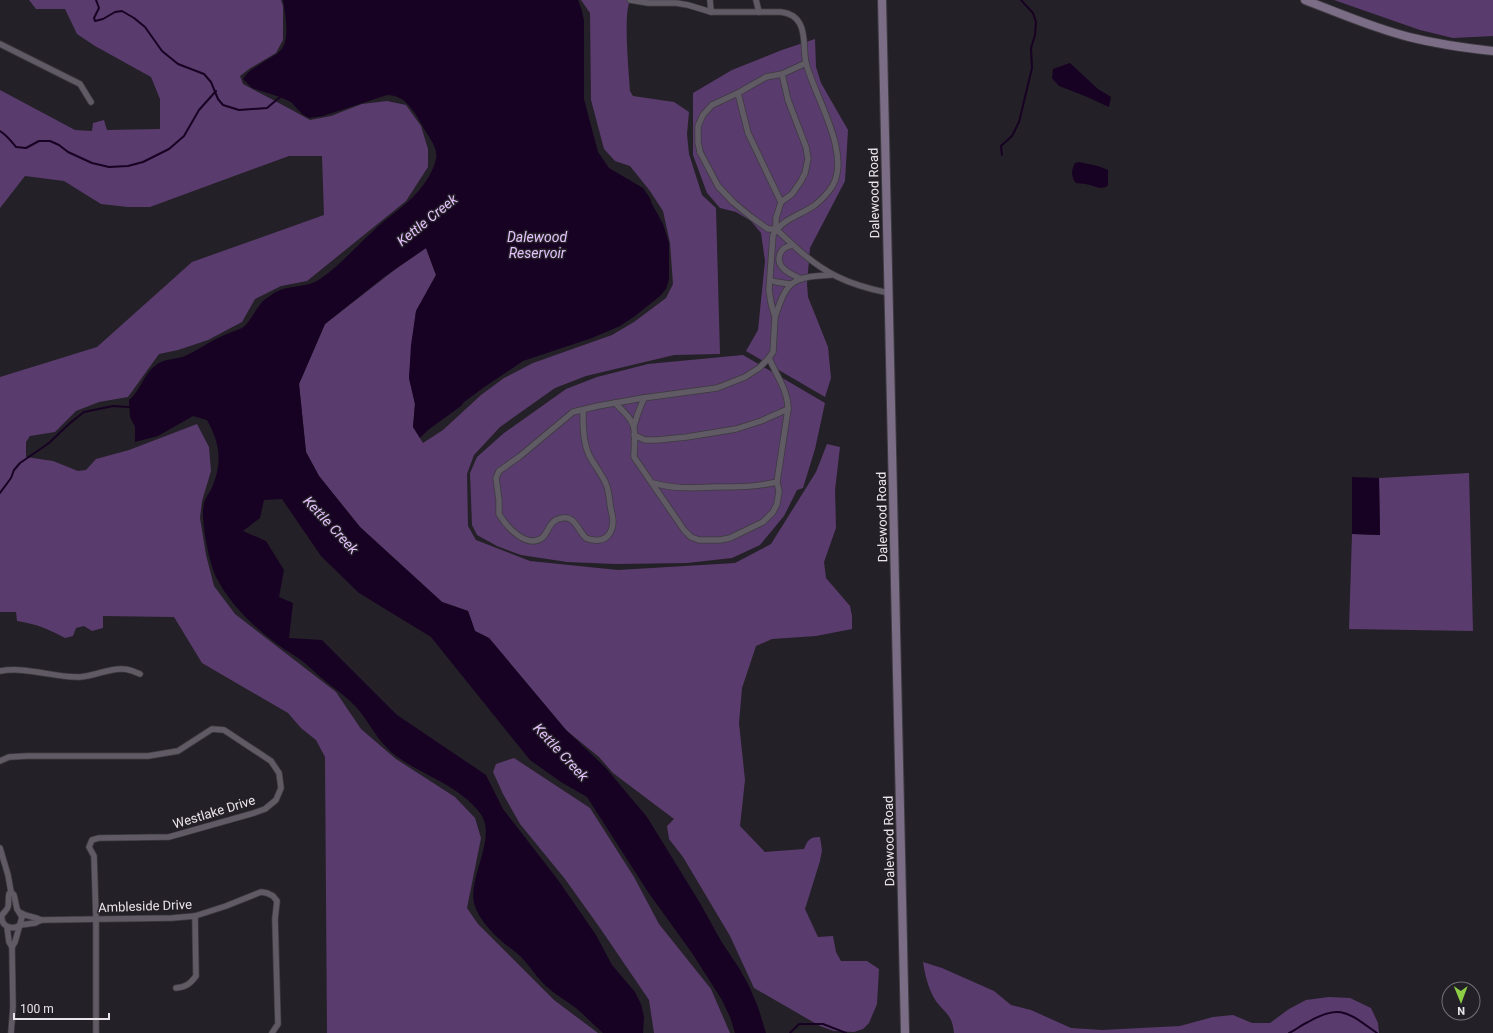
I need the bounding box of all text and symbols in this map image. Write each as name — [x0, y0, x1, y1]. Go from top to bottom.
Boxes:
street label: Dalewood Road — [866, 148, 882, 238]
water label: Kettle Creek — [394, 190, 461, 249]
water label: Dalewood Reservoir — [507, 229, 567, 261]
street label: Dalewood Road — [874, 472, 890, 562]
water label: Kettle Creek — [300, 493, 362, 558]
water label: Kettle Creek — [530, 720, 592, 785]
street label: Westlake Drive — [171, 792, 257, 832]
street label: Dalewood Road — [881, 796, 897, 886]
street label: Ambleside Drive — [98, 897, 192, 915]
north arrow — [1441, 981, 1481, 1021]
scale bar — [14, 995, 109, 1021]
text: 100 m — [20, 1002, 54, 1016]
text: N — [1457, 1004, 1465, 1017]

